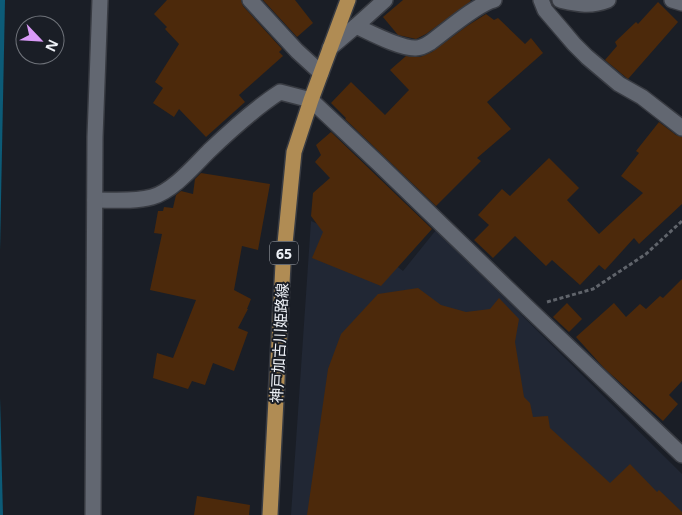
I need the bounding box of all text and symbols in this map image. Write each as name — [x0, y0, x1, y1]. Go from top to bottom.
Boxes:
north arrow — [15, 15, 65, 65]
text: N — [41, 37, 63, 55]
road number: 65 — [270, 242, 298, 264]
street label: 神戸加古川姫路線 — [266, 283, 292, 403]

